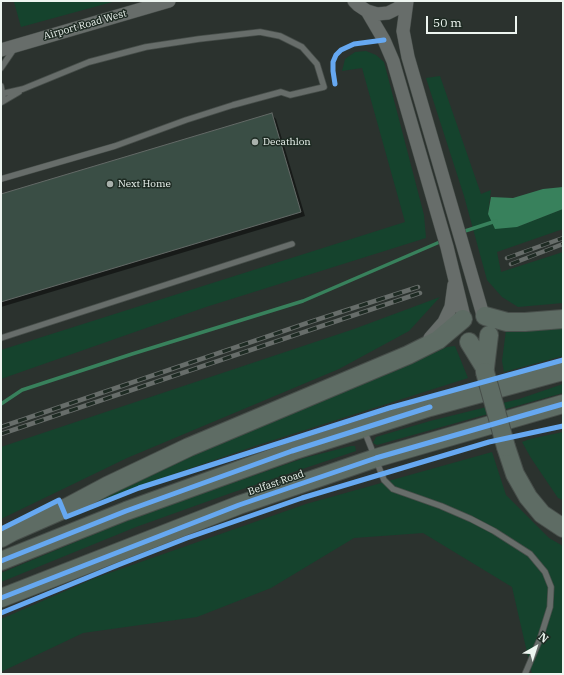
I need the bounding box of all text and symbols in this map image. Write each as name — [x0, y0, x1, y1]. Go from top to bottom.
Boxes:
street label: Airport Road West — [42, 7, 128, 43]
scale bar — [428, 8, 519, 34]
text: 50 m — [433, 15, 462, 30]
place label: Decathlon — [263, 136, 311, 148]
marker: Decathlon — [250, 137, 260, 147]
place label: Next Home — [118, 178, 171, 190]
marker: Next Home — [105, 179, 115, 189]
street label: Belfast Road — [246, 468, 306, 498]
north arrow — [516, 627, 556, 667]
text: N — [536, 629, 551, 646]

